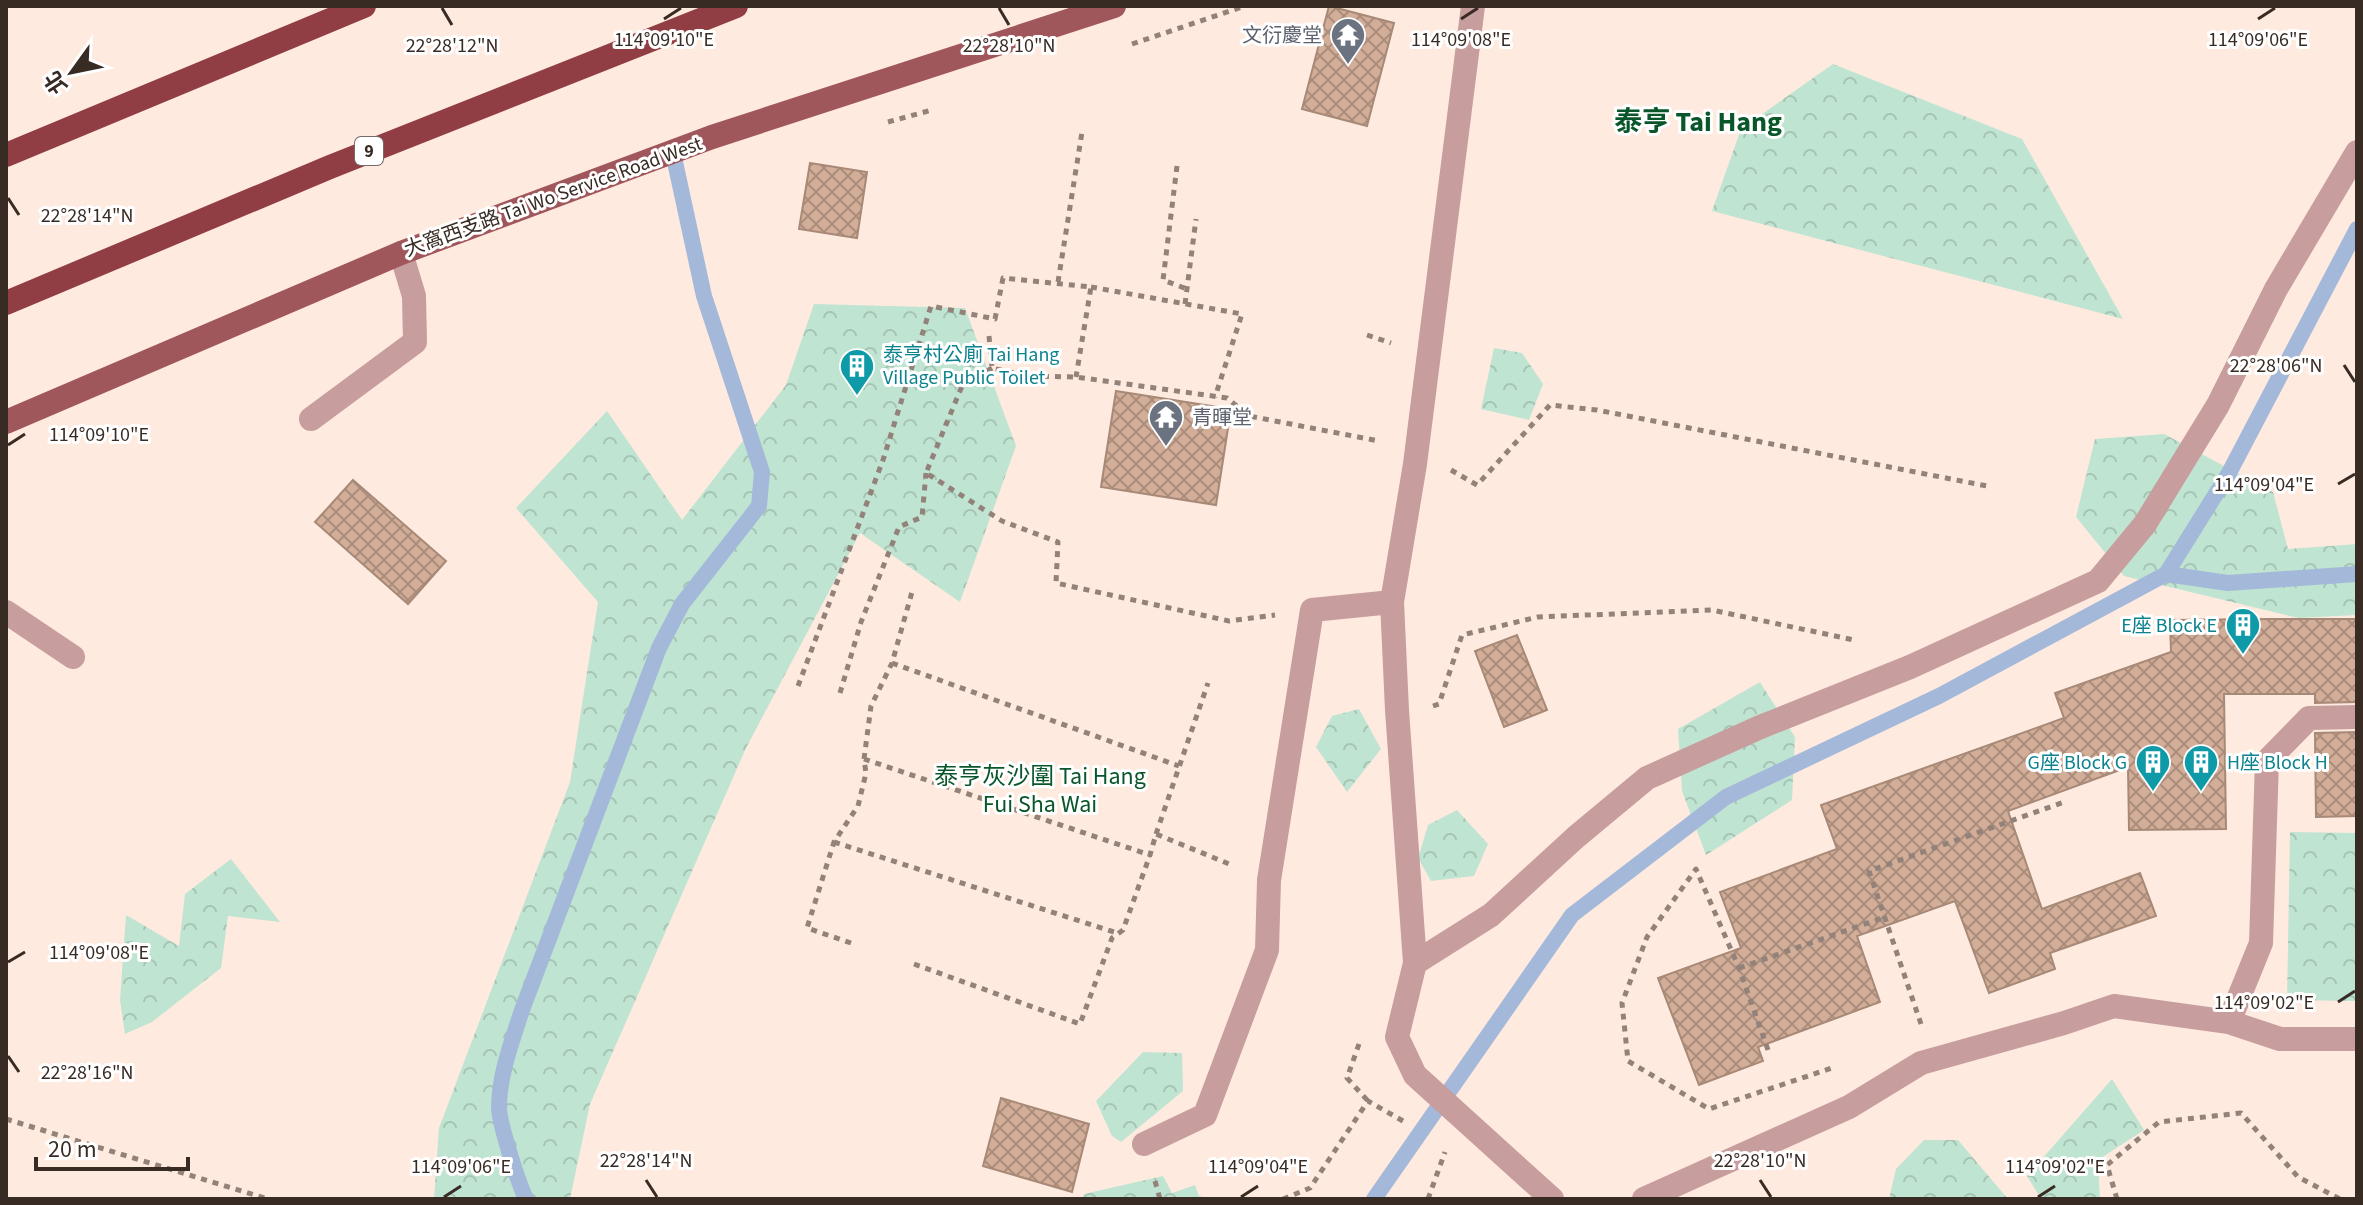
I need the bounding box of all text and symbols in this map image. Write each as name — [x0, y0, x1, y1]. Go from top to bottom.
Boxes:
temple icon: 文衍慶堂 — [1329, 16, 1367, 66]
place label: 文衍慶堂 — [1242, 22, 1322, 50]
text: 114°09'10"E — [614, 26, 714, 54]
text: 114°09'08"E — [1411, 26, 1511, 54]
text: 114°09'06"E — [2208, 26, 2308, 54]
north arrow — [32, 32, 112, 112]
text: 22°28'12"N — [406, 32, 498, 60]
text: 22°28'10"N — [963, 32, 1055, 60]
text: 北 — [37, 64, 75, 100]
district label: 泰亨 Tai Hang — [1614, 102, 1782, 142]
street label: 大窩西支路 Tai Wo Service Road West — [401, 130, 706, 264]
road number: 9 — [355, 137, 383, 165]
text: 22°28'14"N — [41, 202, 133, 230]
place label: 泰亨村公廁 Tai Hang Village Public Toilet — [883, 341, 1059, 392]
building icon: 泰亨村公廁 Tai Hang Village Public Toilet — [838, 347, 876, 397]
text: 22°28'06"N — [2230, 352, 2322, 380]
temple icon: 青暉堂 — [1147, 398, 1185, 448]
place label: 青暉堂 — [1192, 404, 1252, 432]
text: 114°09'10"E — [49, 421, 149, 449]
text: 114°09'04"E — [2214, 471, 2314, 499]
building icon: E座 Block E — [2224, 606, 2262, 656]
place label: E座 Block E — [2121, 612, 2217, 640]
building icon: G座 Block G — [2134, 743, 2172, 793]
building icon: H座 Block H — [2182, 743, 2220, 793]
place label: G座 Block G — [2028, 749, 2127, 777]
place label: H座 Block H — [2227, 749, 2328, 777]
district label: 泰亨灰沙圍 Tai Hang Fui Sha Wai — [934, 759, 1146, 822]
text: 114°09'08"E — [49, 939, 149, 967]
text: 114°09'02"E — [2214, 989, 2314, 1017]
text: 22°28'16"N — [41, 1059, 133, 1087]
scale bar — [36, 1121, 188, 1171]
text: 20 m — [48, 1132, 97, 1167]
text: 22°28'14"N — [600, 1147, 692, 1175]
text: 22°28'10"N — [1714, 1147, 1806, 1175]
text: 114°09'06"E — [411, 1153, 511, 1181]
text: 114°09'04"E — [1208, 1153, 1308, 1181]
text: 114°09'02"E — [2005, 1153, 2105, 1181]

